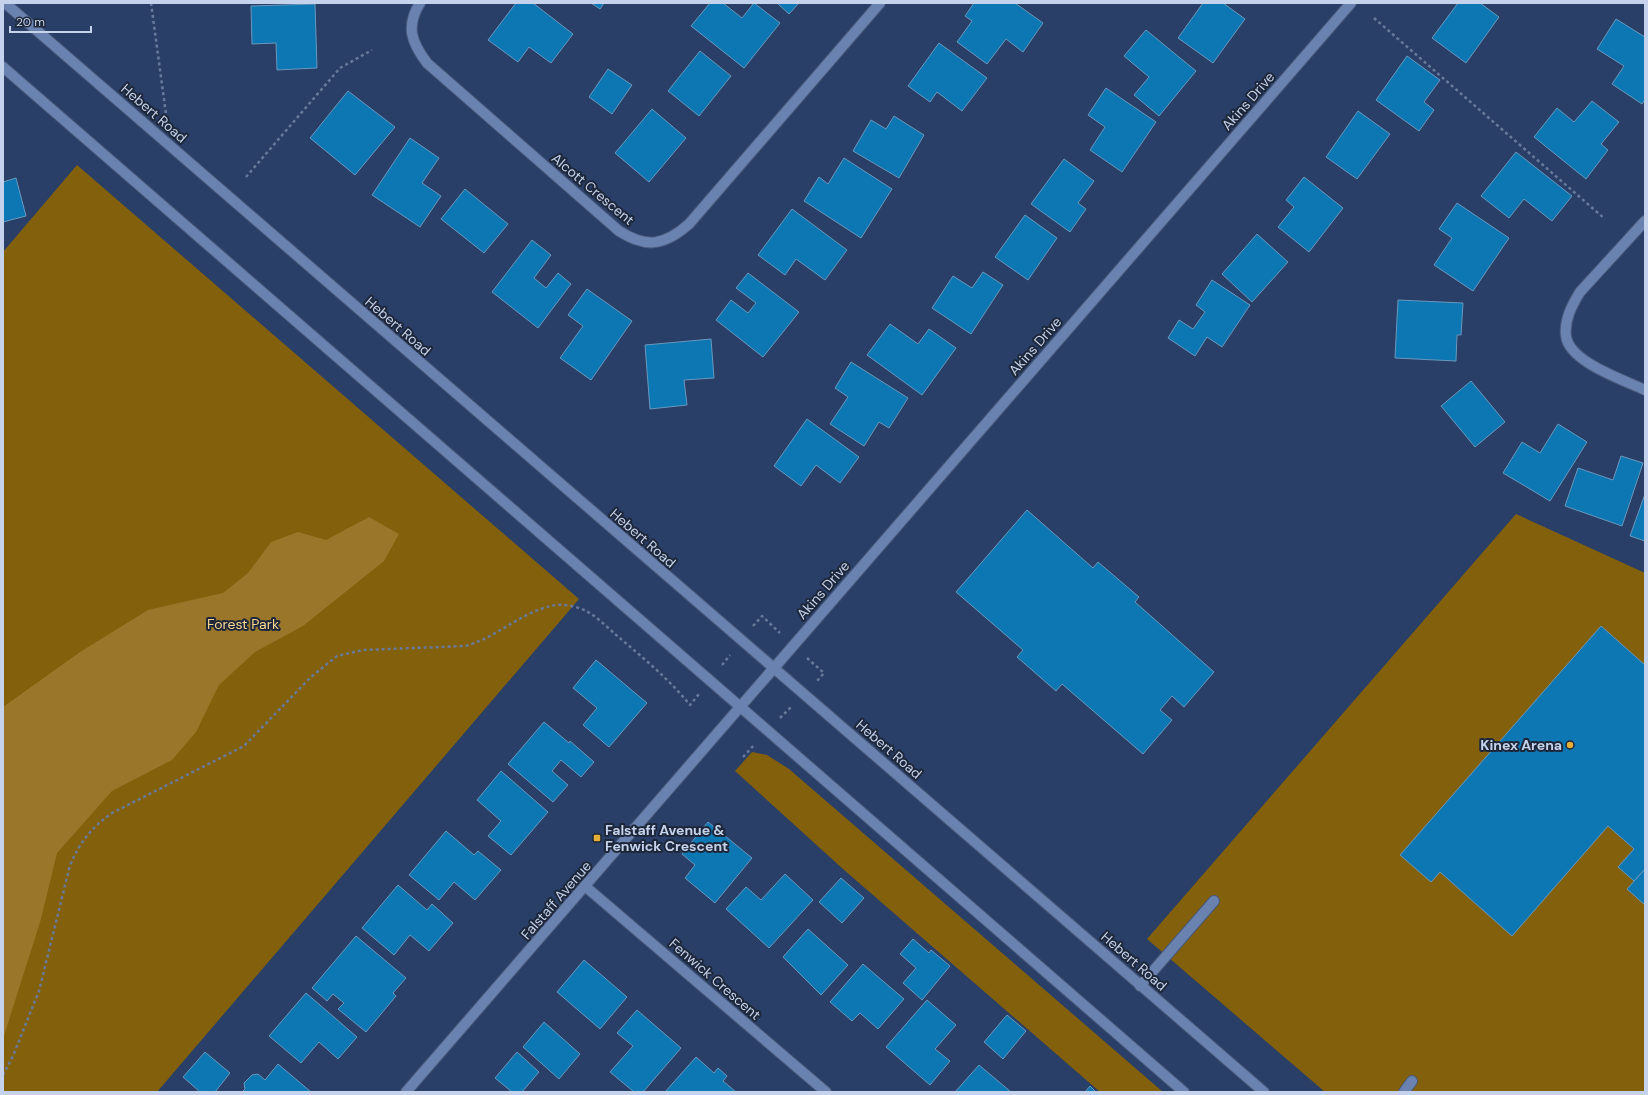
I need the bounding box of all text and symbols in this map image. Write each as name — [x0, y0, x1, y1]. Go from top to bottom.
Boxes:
scale bar — [10, 8, 91, 34]
text: 20 m — [16, 14, 45, 30]
street label: Akins Drive — [1218, 68, 1278, 134]
street label: Hebert Road — [117, 80, 191, 146]
street label: Alcott Crescent — [548, 149, 638, 229]
street label: Hebert Road — [361, 293, 435, 359]
street label: Akins Drive — [1005, 313, 1065, 379]
street label: Hebert Road — [606, 505, 680, 571]
street label: Akins Drive — [793, 557, 853, 623]
park label: Forest Park — [207, 615, 279, 633]
street label: Hebert Road — [852, 716, 926, 782]
place label: Kinex Arena — [1480, 736, 1562, 754]
marker: Kinex Arena — [1565, 740, 1575, 750]
place label: Falstaff Avenue & Fenwick Crescent — [605, 821, 728, 855]
marker: Falstaff Avenue & Fenwick Crescent — [592, 833, 602, 843]
street label: Falstaff Avenue — [517, 857, 595, 943]
street label: Hebert Road — [1097, 928, 1171, 994]
street label: Fenwick Crescent — [666, 934, 764, 1024]

